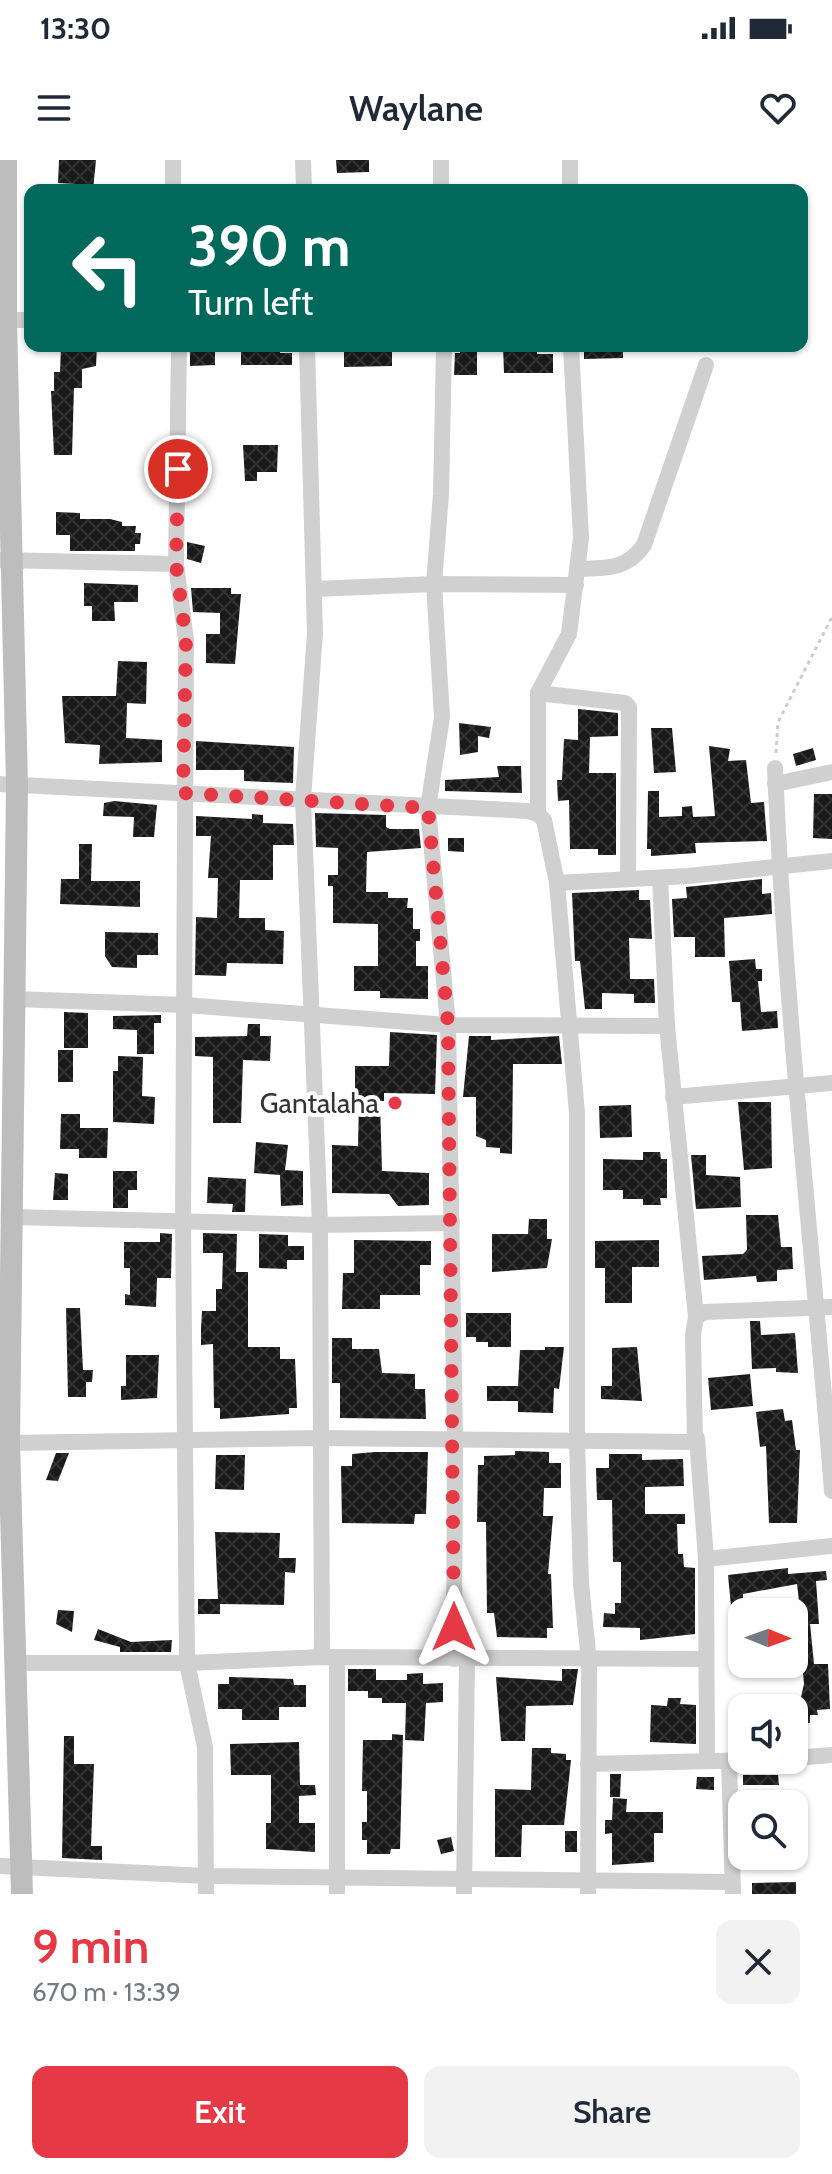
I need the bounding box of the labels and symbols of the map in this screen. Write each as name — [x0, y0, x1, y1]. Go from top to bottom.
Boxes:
pin — [144, 435, 212, 503]
place label: Gantalaha — [260, 1086, 380, 1120]
marker: Gantalaha — [386, 1094, 404, 1112]
position arrow — [412, 1585, 496, 1669]
north arrow — [728, 1598, 808, 1678]

